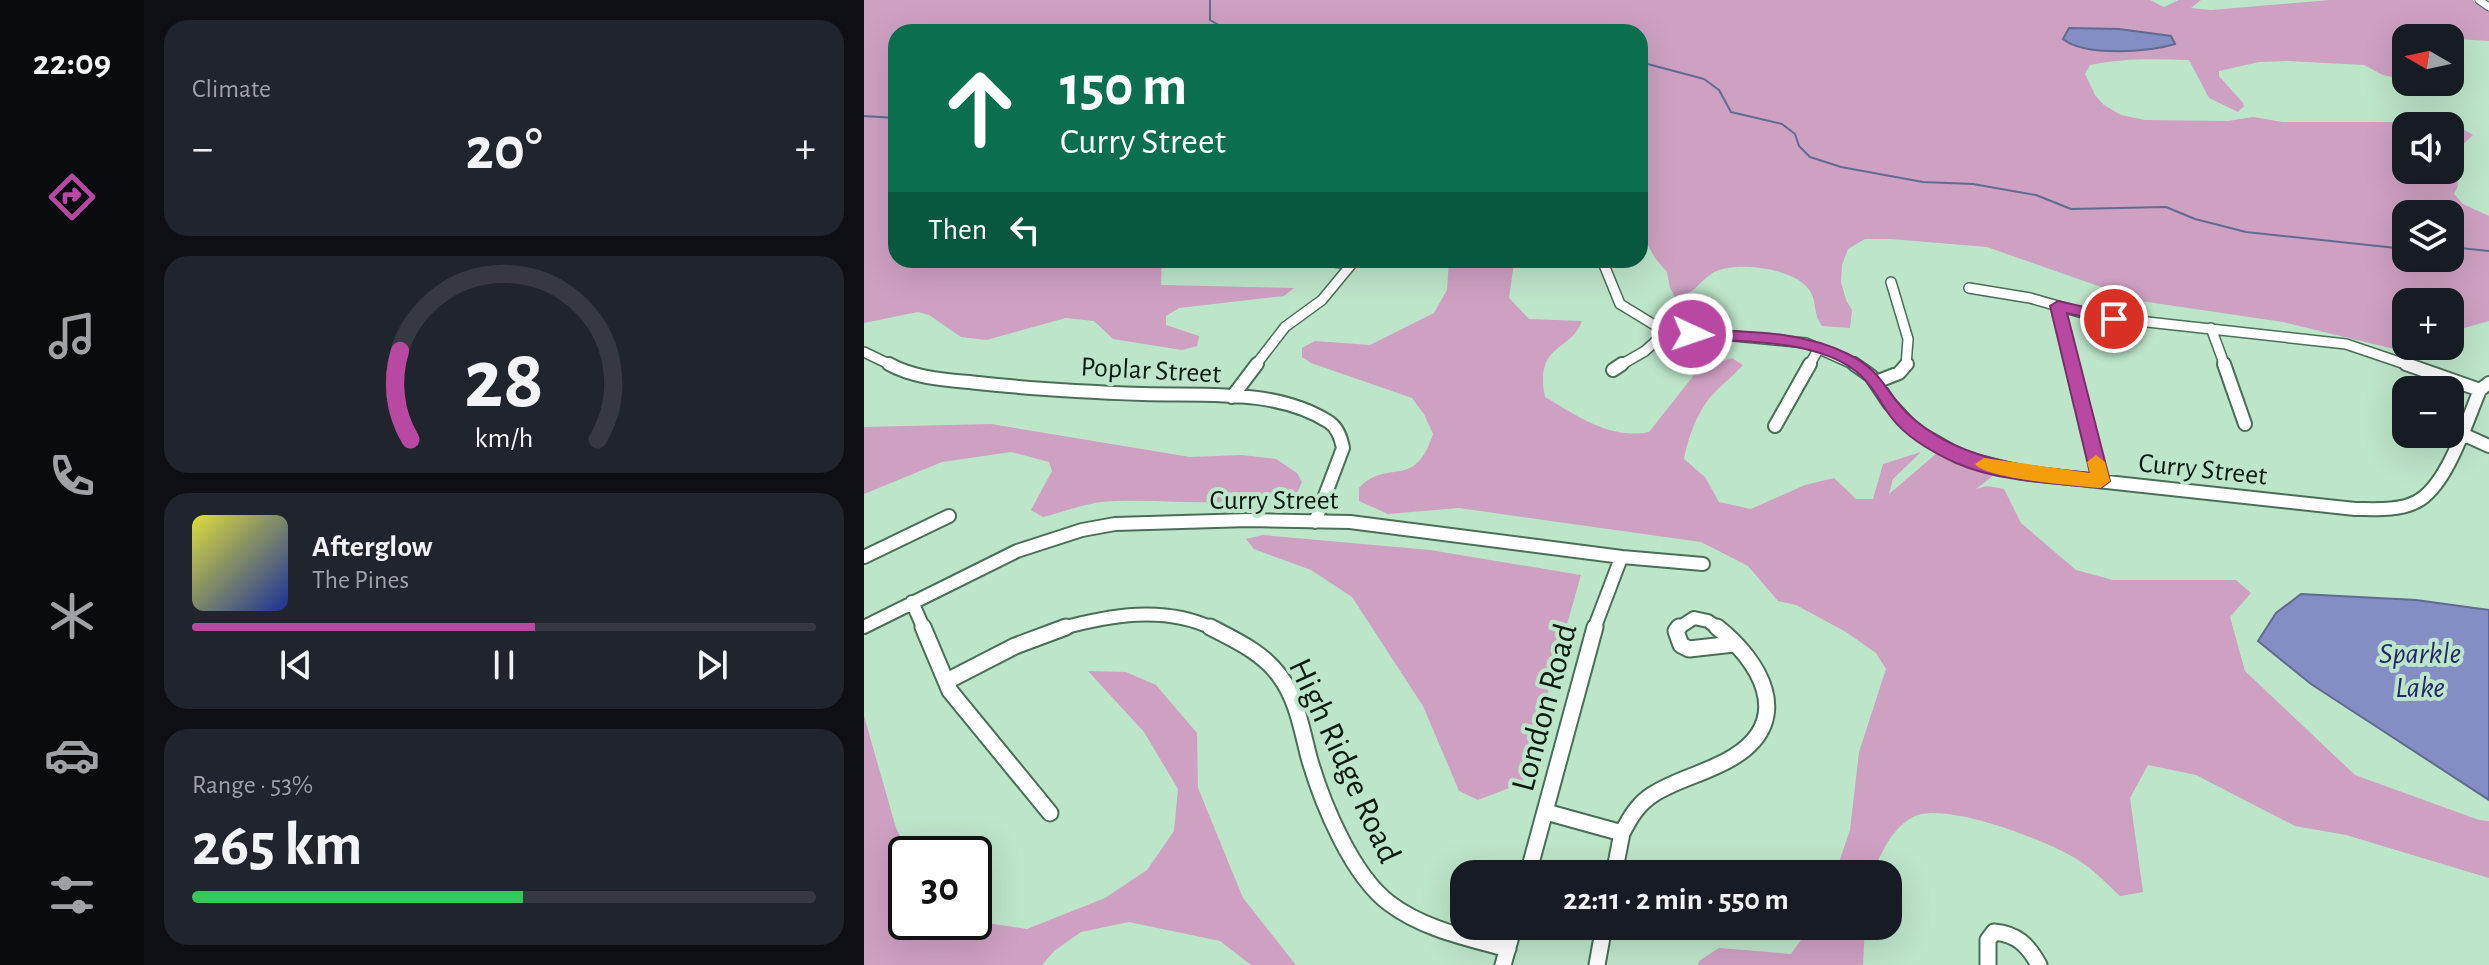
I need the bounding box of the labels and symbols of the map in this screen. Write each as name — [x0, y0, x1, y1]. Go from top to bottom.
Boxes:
north arrow — [2392, 24, 2464, 96]
pin — [2080, 285, 2148, 353]
position arrow — [1650, 292, 1734, 376]
street label: Poplar Street — [1080, 353, 1222, 389]
street label: Curry Street — [2137, 449, 2269, 491]
street label: Curry Street — [1209, 487, 1339, 515]
street label: London Road — [1506, 620, 1584, 795]
water label: Sparkle Lake — [2379, 639, 2461, 703]
street label: High Ridge Road — [1282, 653, 1406, 868]
speed limit sign: 30 — [888, 836, 992, 940]

